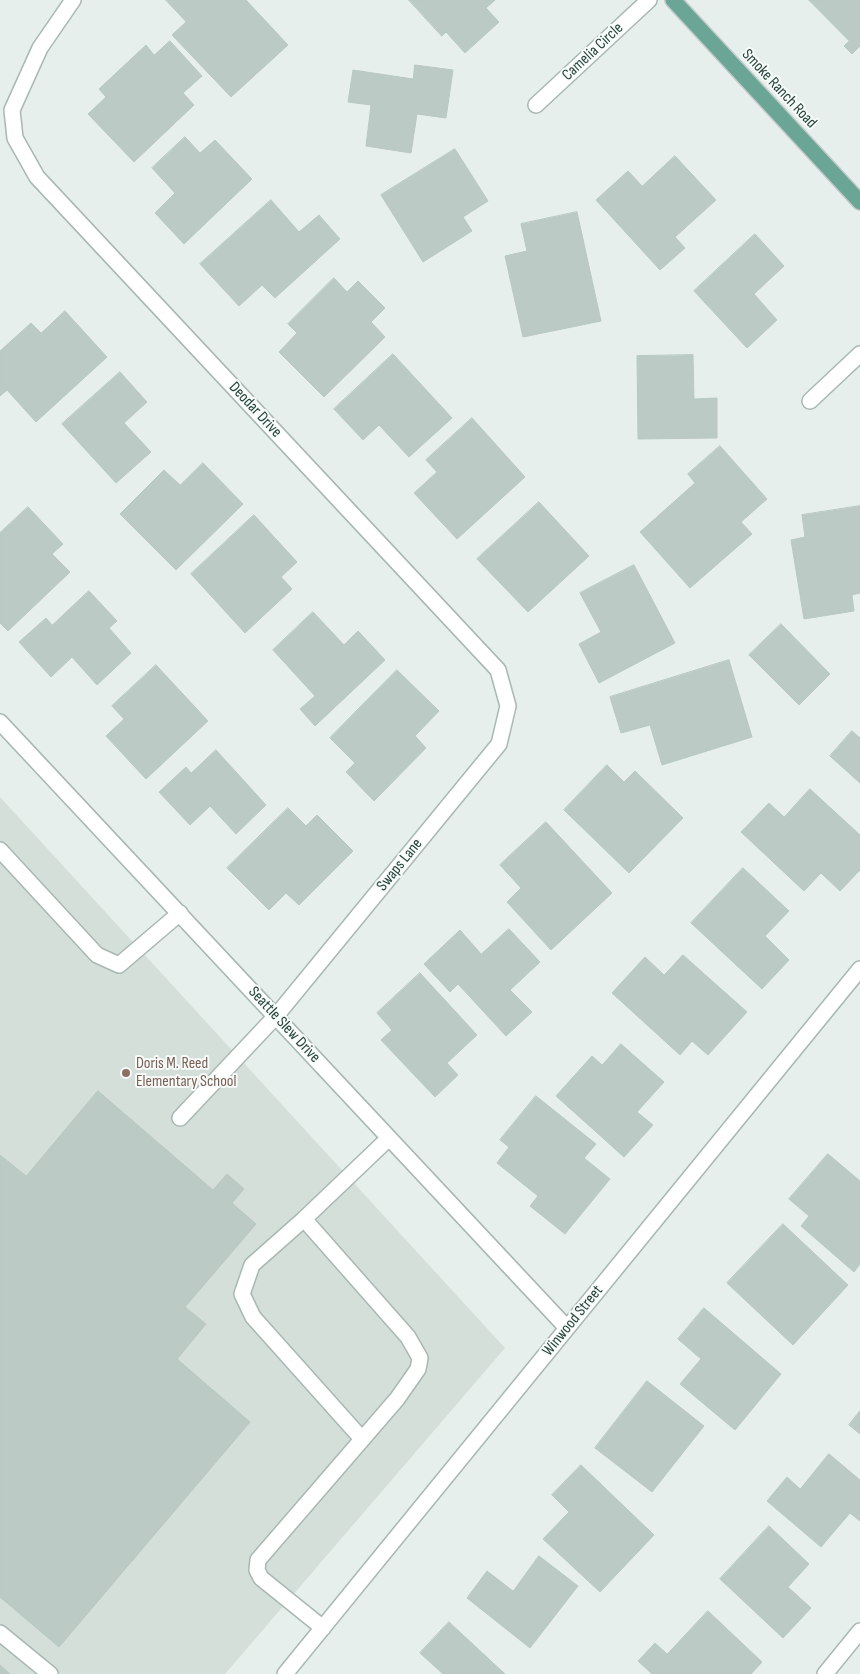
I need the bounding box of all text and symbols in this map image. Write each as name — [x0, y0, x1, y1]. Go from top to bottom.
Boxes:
street label: Camelia Circle — [559, 19, 627, 85]
street label: Smoke Ranch Road — [737, 45, 821, 133]
street label: Deodar Drive — [225, 378, 285, 442]
street label: Swaps Lane — [373, 835, 427, 895]
street label: Seattle Slew Drive — [244, 983, 324, 1067]
place label: Doris M. Reed Elementary School — [136, 1054, 236, 1092]
marker: Doris M. Reed Elementary School — [120, 1067, 132, 1079]
street label: Winwood Street — [539, 1282, 607, 1360]

